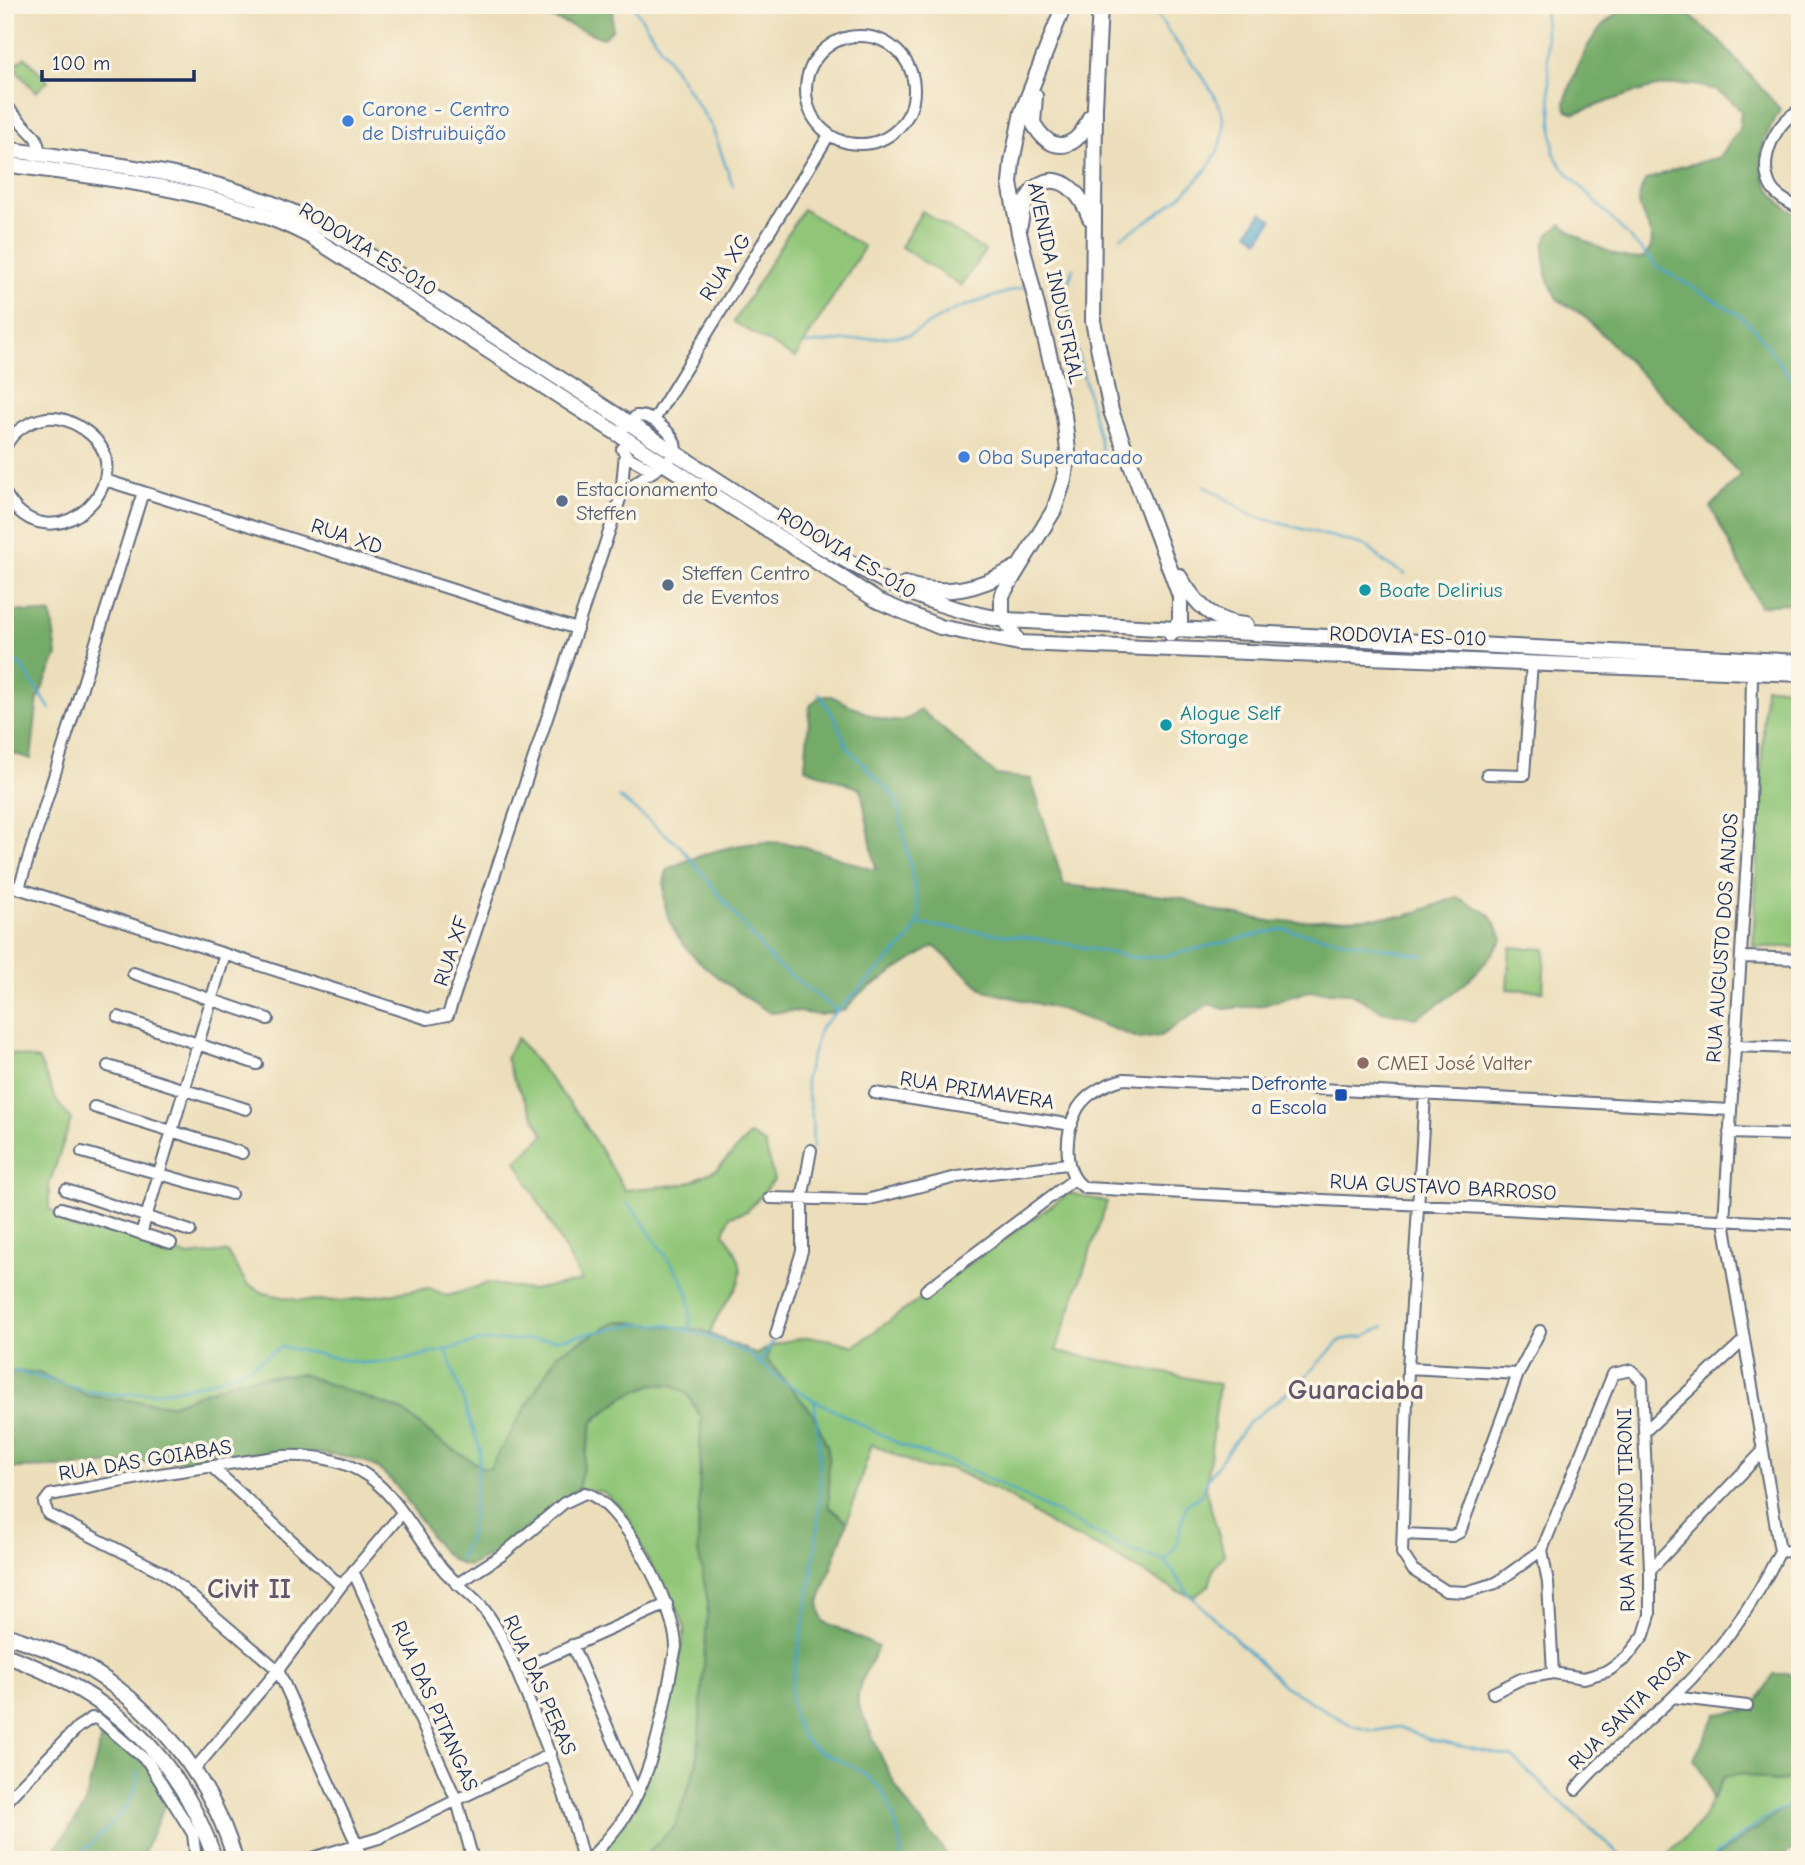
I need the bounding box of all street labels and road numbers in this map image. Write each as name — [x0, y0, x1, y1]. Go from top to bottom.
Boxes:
street label: AVENIDA INDUSTRIAL — [1023, 180, 1089, 386]
street label: RODOVIA ES-010 — [295, 197, 441, 301]
street label: RUA XG — [694, 229, 756, 305]
street label: RODOVIA ES-010 — [773, 502, 921, 604]
street label: RUA XD — [308, 513, 386, 559]
street label: RODOVIA ES-010 — [1329, 621, 1487, 651]
street label: RUA AUGUSTO DOS ANJOS — [1701, 812, 1743, 1064]
street label: RUA XF — [428, 913, 474, 989]
street label: RUA PRIMAVERA — [898, 1066, 1056, 1114]
street label: RUA GUSTAVO BARROSO — [1329, 1169, 1557, 1205]
street label: RUA ANTÔNIO TIRONI — [1612, 1408, 1640, 1612]
street label: RUA DAS GOIABAS — [57, 1434, 233, 1486]
street label: RUA DAS PERAS — [498, 1611, 582, 1759]
street label: RUA DAS PITANGAS — [387, 1617, 483, 1795]
street label: RUA SANTA ROSA — [1563, 1643, 1695, 1775]

